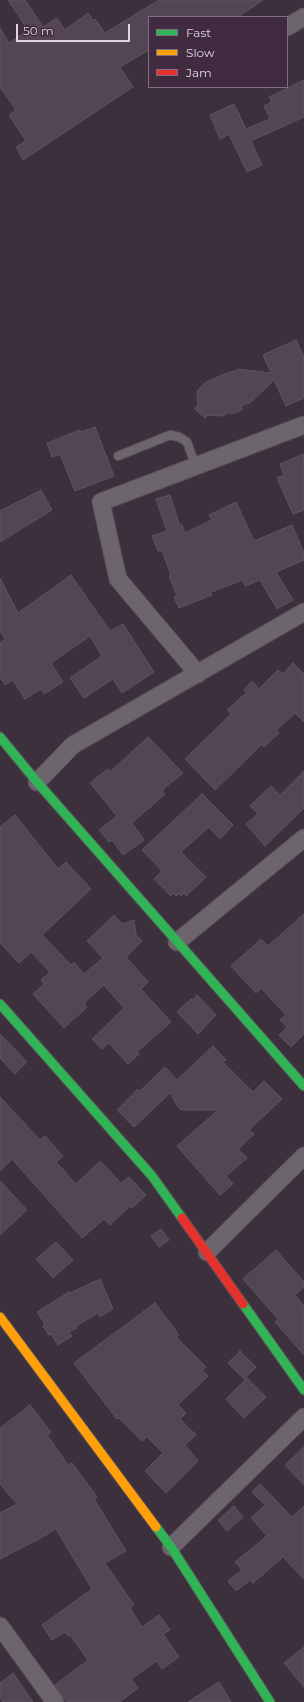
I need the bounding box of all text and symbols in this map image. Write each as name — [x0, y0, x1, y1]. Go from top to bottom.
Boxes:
scale bar — [18, 16, 132, 42]
legend — [148, 16, 288, 88]
text: 50 m — [23, 23, 54, 38]
text: Fast — [186, 25, 211, 40]
text: Slow — [186, 45, 215, 60]
text: Jam — [186, 65, 212, 80]

